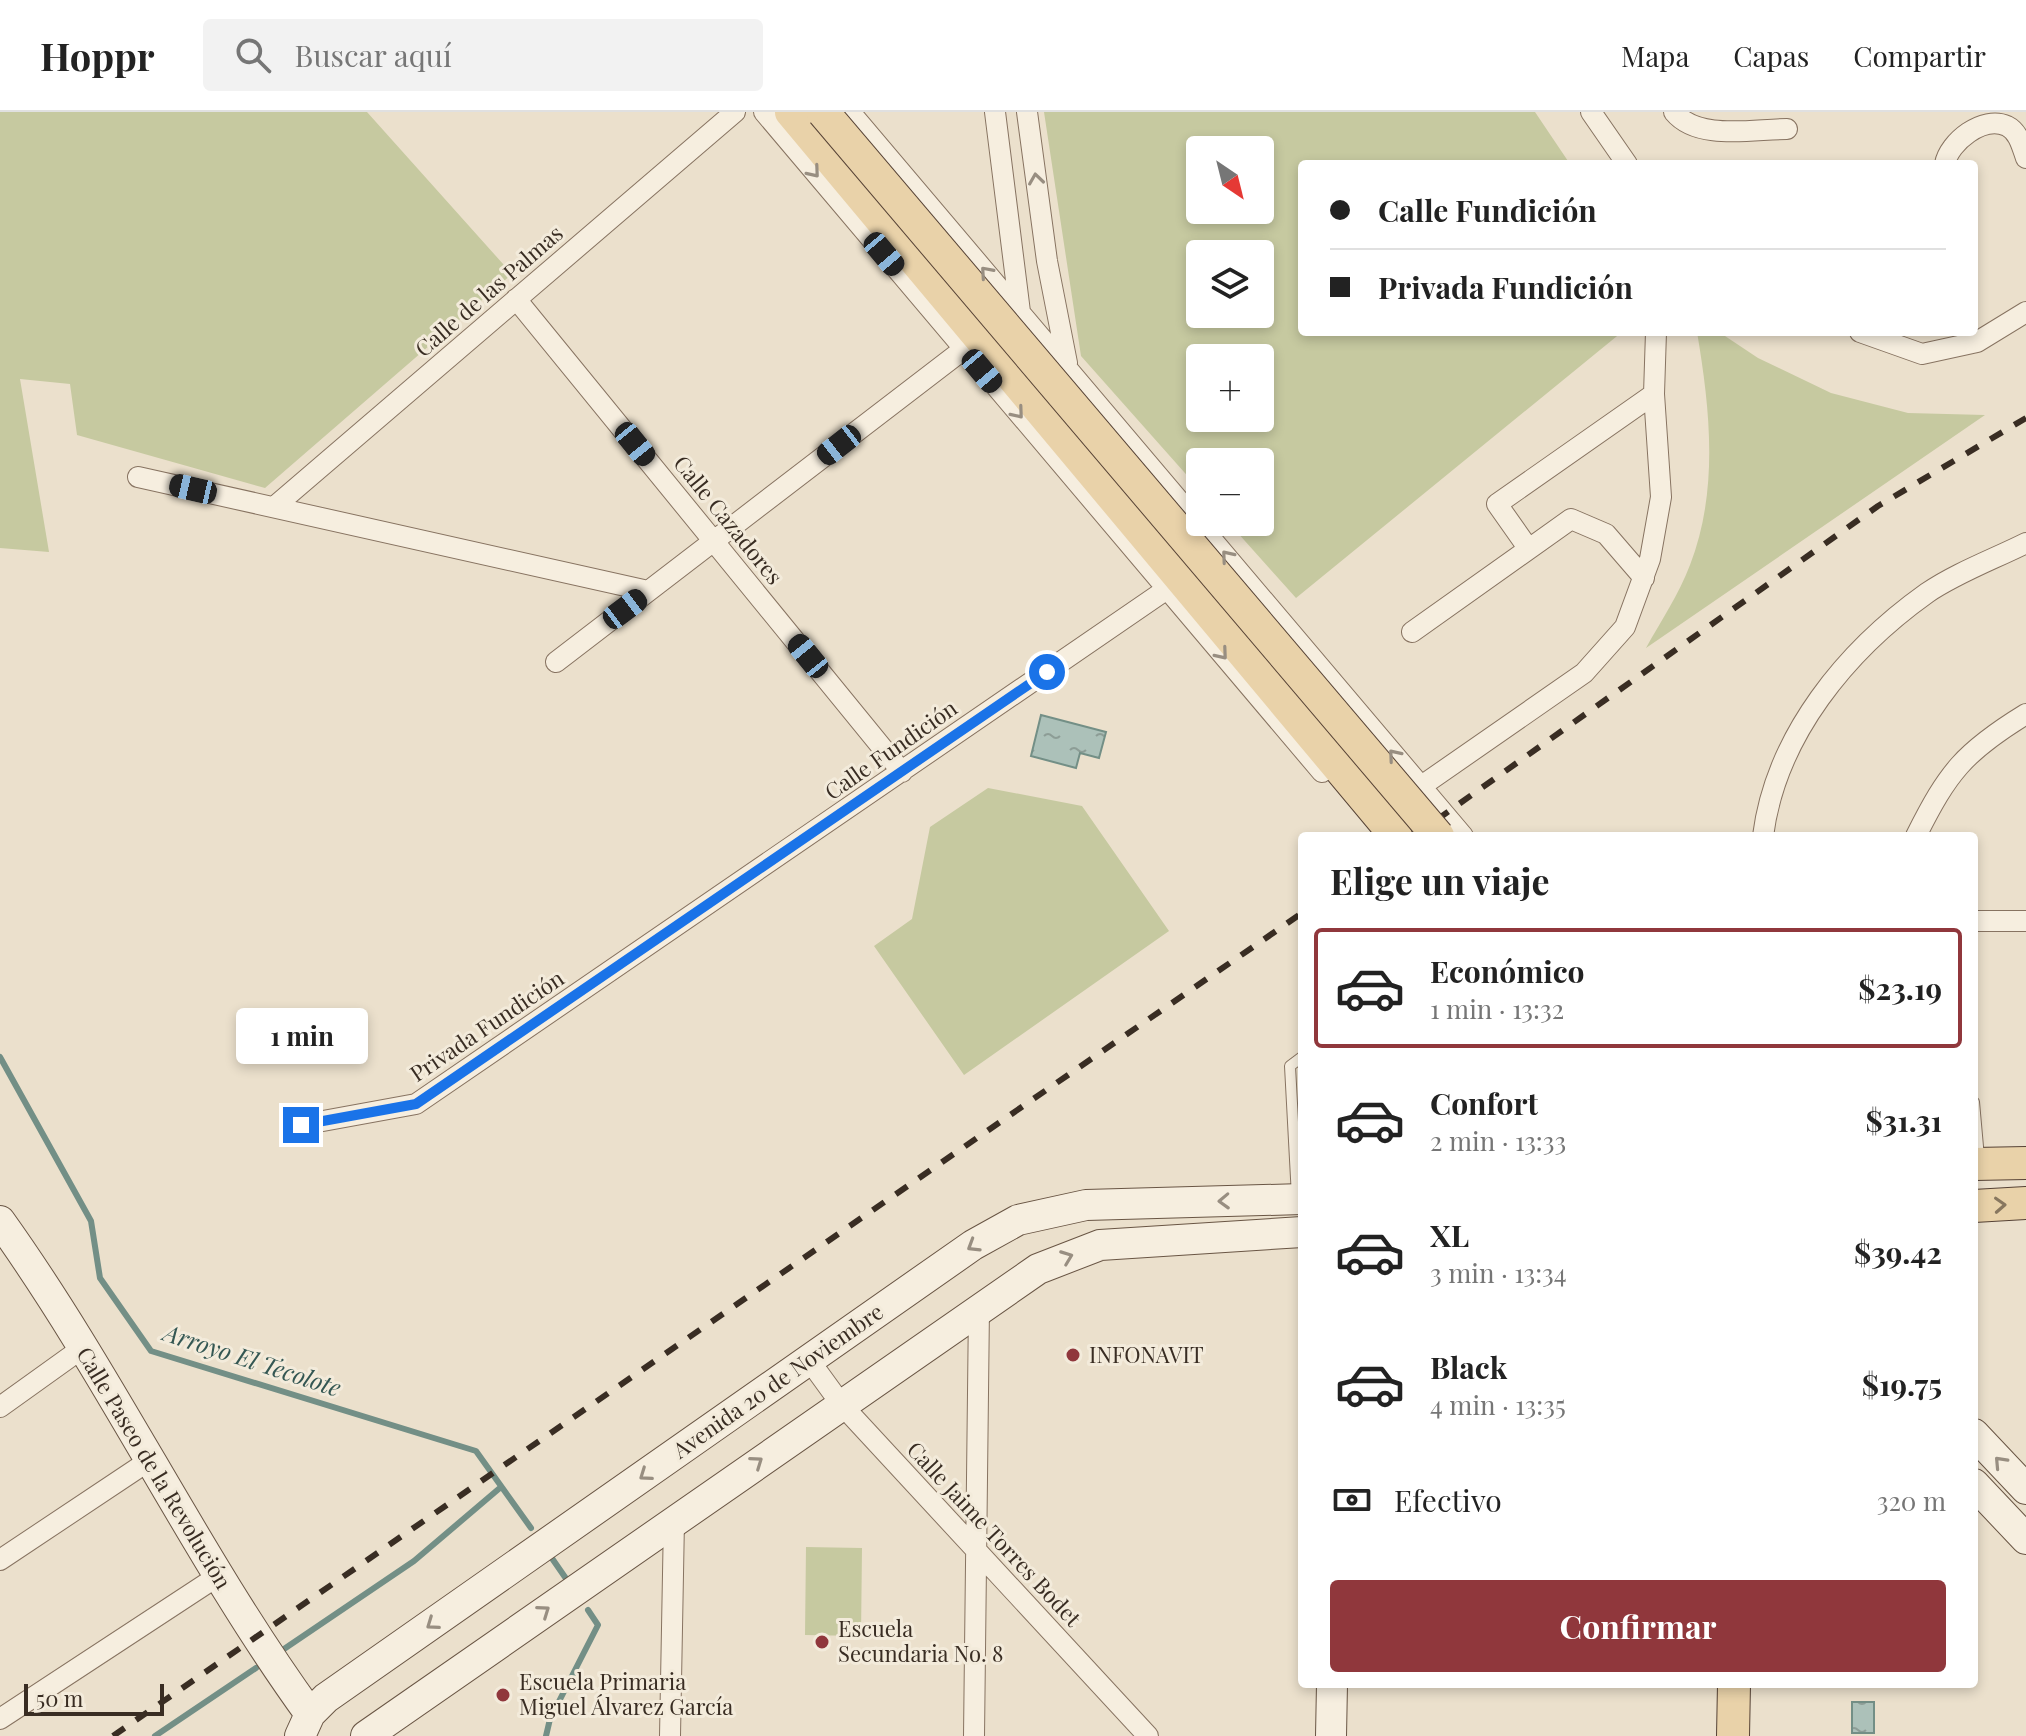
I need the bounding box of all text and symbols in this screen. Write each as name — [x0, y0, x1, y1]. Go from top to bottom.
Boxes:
search box — [203, 19, 763, 91]
text: Hoppr — [40, 30, 155, 81]
icon: search — [231, 33, 275, 77]
text: Buscar aquí — [295, 35, 452, 75]
text: Mapa — [1621, 37, 1689, 74]
text: Capas — [1733, 37, 1809, 74]
text: Compartir — [1853, 37, 1986, 74]
north arrow — [1186, 136, 1274, 224]
map controls — [1186, 136, 1274, 536]
one-way arrow — [804, 162, 819, 177]
one-way arrow — [1028, 172, 1045, 186]
text: Calle Fundición — [1378, 190, 1597, 230]
street label: Calle de las Palmas — [408, 218, 569, 363]
car — [859, 228, 909, 280]
button: layers — [1186, 240, 1274, 328]
one-way arrow — [982, 267, 996, 281]
text: Privada Fundición — [1378, 267, 1633, 307]
button: + — [1186, 344, 1274, 432]
car — [957, 345, 1007, 397]
one-way arrow — [1008, 404, 1023, 418]
car — [611, 418, 659, 470]
car — [813, 421, 865, 469]
button: − — [1186, 448, 1274, 536]
street label: Calle Cazadores — [667, 449, 790, 590]
car — [167, 472, 219, 506]
one-way arrow — [1222, 551, 1237, 565]
car — [599, 585, 651, 633]
car — [784, 630, 832, 682]
one-way arrow — [1212, 645, 1227, 660]
route start — [1029, 654, 1065, 690]
street label: Calle Fundición — [818, 692, 963, 806]
one-way arrow — [1389, 750, 1404, 765]
text: Elige un viaje — [1330, 856, 1550, 904]
text: Económico — [1430, 951, 1585, 991]
icon: car — [1334, 952, 1406, 1024]
street label: Privada Fundición — [404, 963, 569, 1088]
text: $23.19 — [1858, 968, 1942, 1008]
text: 1 min · 13:32 — [1430, 991, 1564, 1026]
callout: 1 min — [235, 1009, 367, 1065]
text: 1 min — [270, 1018, 334, 1053]
text: Confort — [1430, 1083, 1538, 1123]
icon: car — [1334, 1084, 1406, 1156]
text: $31.31 — [1865, 1100, 1942, 1140]
route end — [283, 1107, 319, 1143]
text: 2 min · 13:33 — [1430, 1123, 1566, 1158]
one-way arrow — [1217, 1192, 1230, 1210]
one-way arrow — [1994, 1196, 2007, 1213]
text: XL — [1430, 1215, 1469, 1255]
icon: car — [1334, 1216, 1406, 1288]
text: $39.42 — [1854, 1232, 1942, 1272]
one-way arrow — [967, 1236, 981, 1251]
one-way arrow — [1059, 1250, 1073, 1267]
text: 3 min · 13:34 — [1430, 1255, 1567, 1290]
street label: Avenida 20 de Noviembre — [665, 1296, 889, 1465]
water label: Arroyo El Tecolote — [157, 1314, 345, 1403]
place label: INFONAVIT — [1089, 1339, 1204, 1369]
street label: Calle Paseo de la Revolución — [71, 1341, 239, 1594]
marker: INFONAVIT — [1064, 1346, 1082, 1364]
text: Black — [1430, 1347, 1507, 1387]
icon: car — [1334, 1348, 1406, 1420]
text: $19.75 — [1862, 1364, 1942, 1404]
text: 4 min · 13:35 — [1430, 1387, 1566, 1422]
street label: Calle Jaime Torres Bodet — [901, 1434, 1089, 1633]
one-way arrow — [1995, 1456, 2009, 1471]
one-way arrow — [749, 1457, 763, 1472]
one-way arrow — [639, 1465, 653, 1480]
icon: cash — [1330, 1478, 1374, 1522]
text: Efectivo — [1394, 1480, 1502, 1520]
text: 320 m — [1877, 1483, 1946, 1518]
button: Confirmar — [1330, 1580, 1946, 1672]
one-way arrow — [536, 1606, 550, 1621]
place label: Escuela Secundaria No. 8 — [838, 1613, 1003, 1668]
one-way arrow — [426, 1614, 440, 1629]
marker: Escuela Secundaria No. 8 — [813, 1633, 831, 1651]
place label: Escuela Primaria Miguel Álvarez García — [519, 1666, 733, 1721]
scale bar — [24, 1680, 164, 1716]
text: 50 m — [36, 1683, 83, 1713]
marker: Escuela Primaria Miguel Álvarez García — [494, 1686, 512, 1704]

